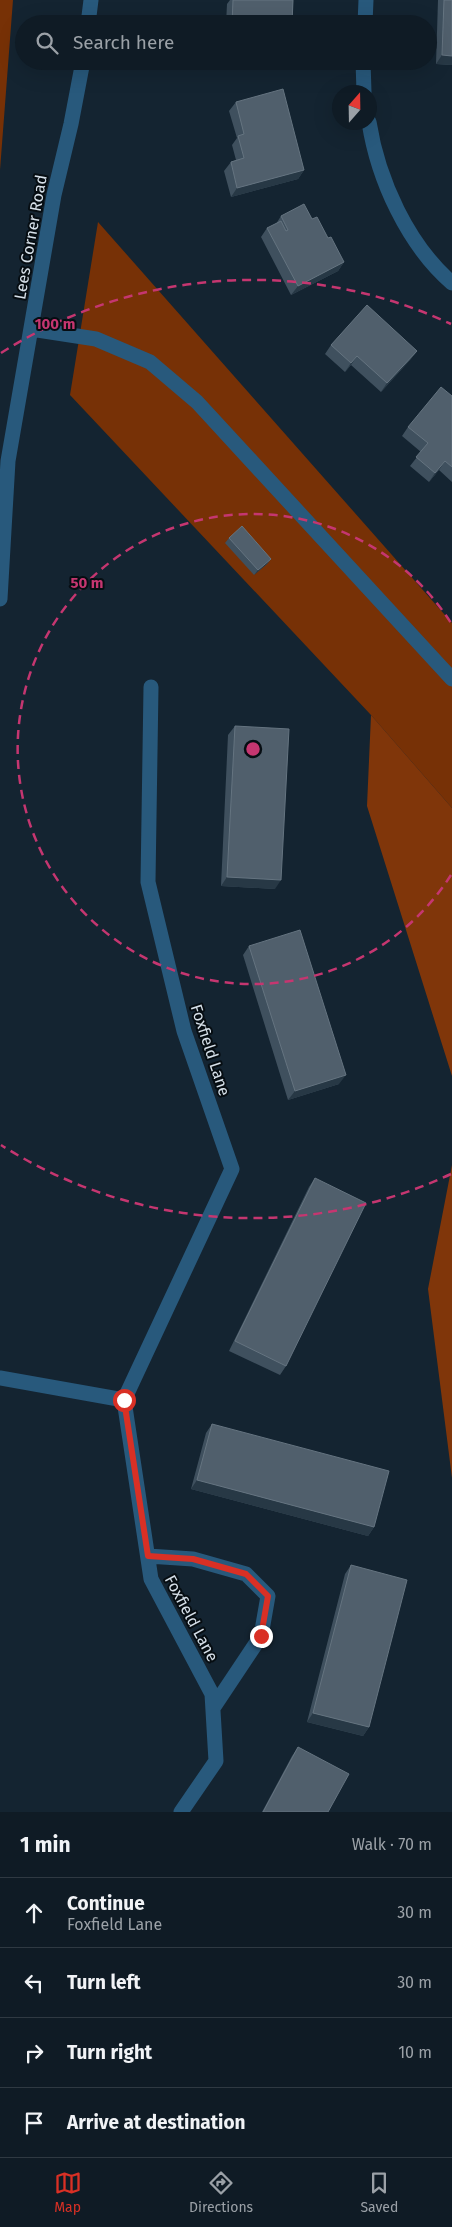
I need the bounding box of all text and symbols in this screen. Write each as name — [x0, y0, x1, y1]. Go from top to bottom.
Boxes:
search box — [15, 15, 437, 70]
icon: search — [33, 29, 61, 57]
text: Search here — [73, 31, 174, 54]
north arrow — [332, 85, 377, 130]
street label: Lees Corner Road — [10, 173, 51, 301]
text: 100 m — [35, 315, 75, 333]
text: 50 m — [70, 574, 104, 592]
centre of rings — [244, 740, 262, 758]
street label: Foxfield Lane — [187, 1002, 234, 1098]
route start — [113, 1389, 136, 1412]
street label: Foxfield Lane — [161, 1572, 222, 1665]
route end — [250, 1625, 273, 1648]
text: 1 min — [20, 1832, 71, 1858]
text: Walk · 70 m — [352, 1835, 432, 1854]
text: Continue — [67, 1892, 145, 1915]
icon: ahead — [20, 1899, 48, 1927]
text: 30 m — [397, 1903, 432, 1922]
text: Foxfield Lane — [67, 1915, 162, 1934]
icon: left — [20, 1969, 48, 1997]
text: Turn left — [67, 1971, 141, 1994]
text: 30 m — [397, 1973, 432, 1992]
icon: right — [20, 2039, 48, 2067]
text: Turn right — [67, 2041, 152, 2064]
text: 10 m — [398, 2043, 432, 2062]
icon: arrive — [20, 2109, 48, 2137]
text: Arrive at destination — [67, 2111, 246, 2134]
tab: Map — [54, 2169, 82, 2216]
tab: Directions — [189, 2169, 253, 2216]
tab: Saved — [360, 2169, 398, 2216]

